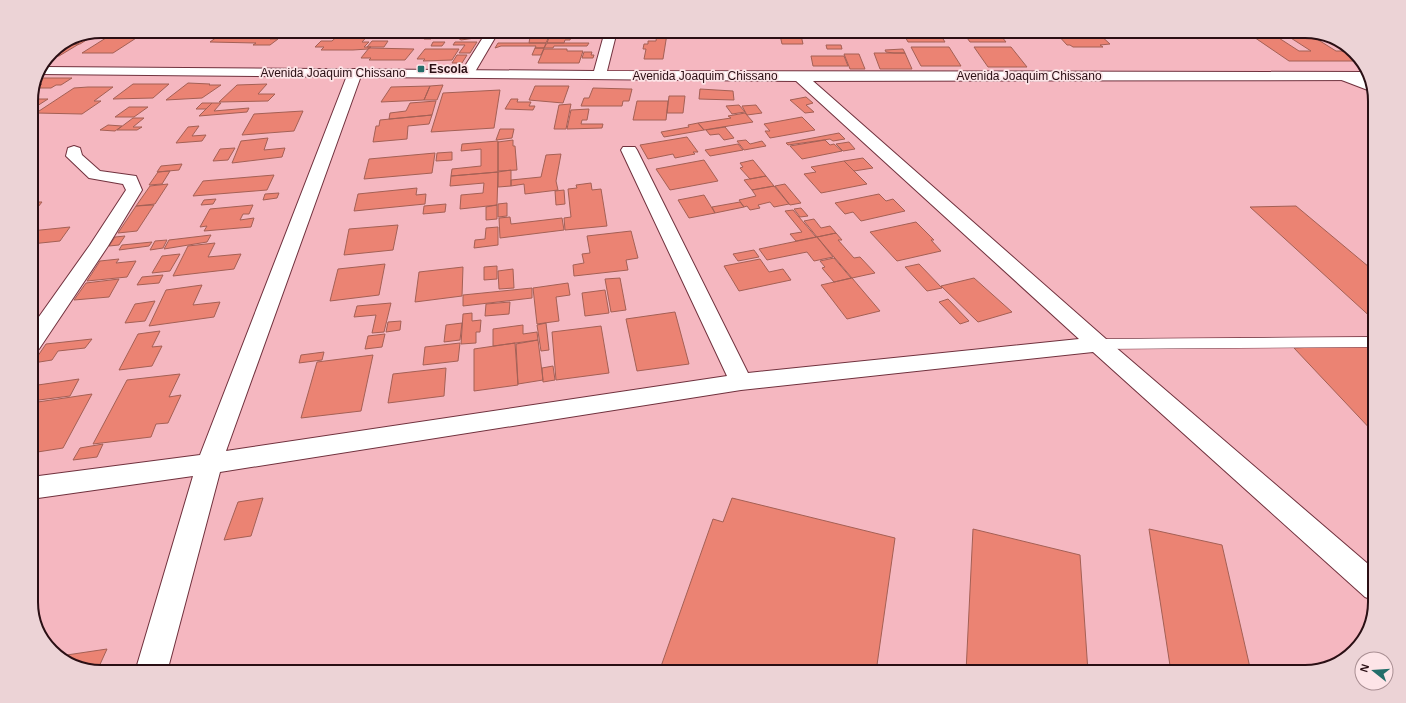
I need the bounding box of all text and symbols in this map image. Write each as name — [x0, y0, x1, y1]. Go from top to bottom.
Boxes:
place label: Escola — [429, 62, 468, 76]
marker: Escola — [416, 64, 426, 74]
street label: Avenida Joaquim Chissano — [260, 66, 406, 80]
street label: Avenida Joaquim Chissano — [632, 69, 778, 83]
street label: Avenida Joaquim Chissano — [956, 69, 1102, 83]
north arrow — [1354, 651, 1394, 691]
text: N — [1358, 662, 1371, 674]

